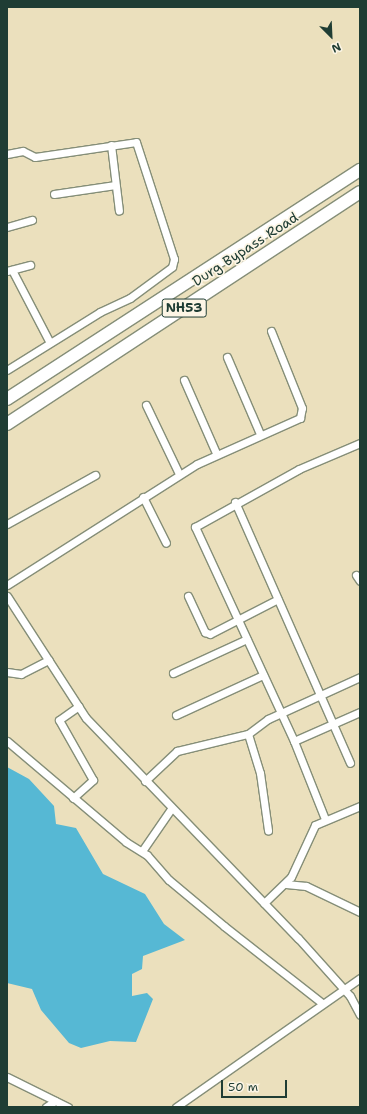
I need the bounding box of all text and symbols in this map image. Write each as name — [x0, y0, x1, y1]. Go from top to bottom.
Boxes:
north arrow — [311, 16, 351, 56]
text: N — [329, 39, 343, 56]
street label: Durg Bypass Road — [189, 208, 301, 290]
road number: NH53 — [161, 297, 207, 319]
scale bar — [223, 1072, 289, 1098]
text: 50 m — [228, 1079, 258, 1095]

